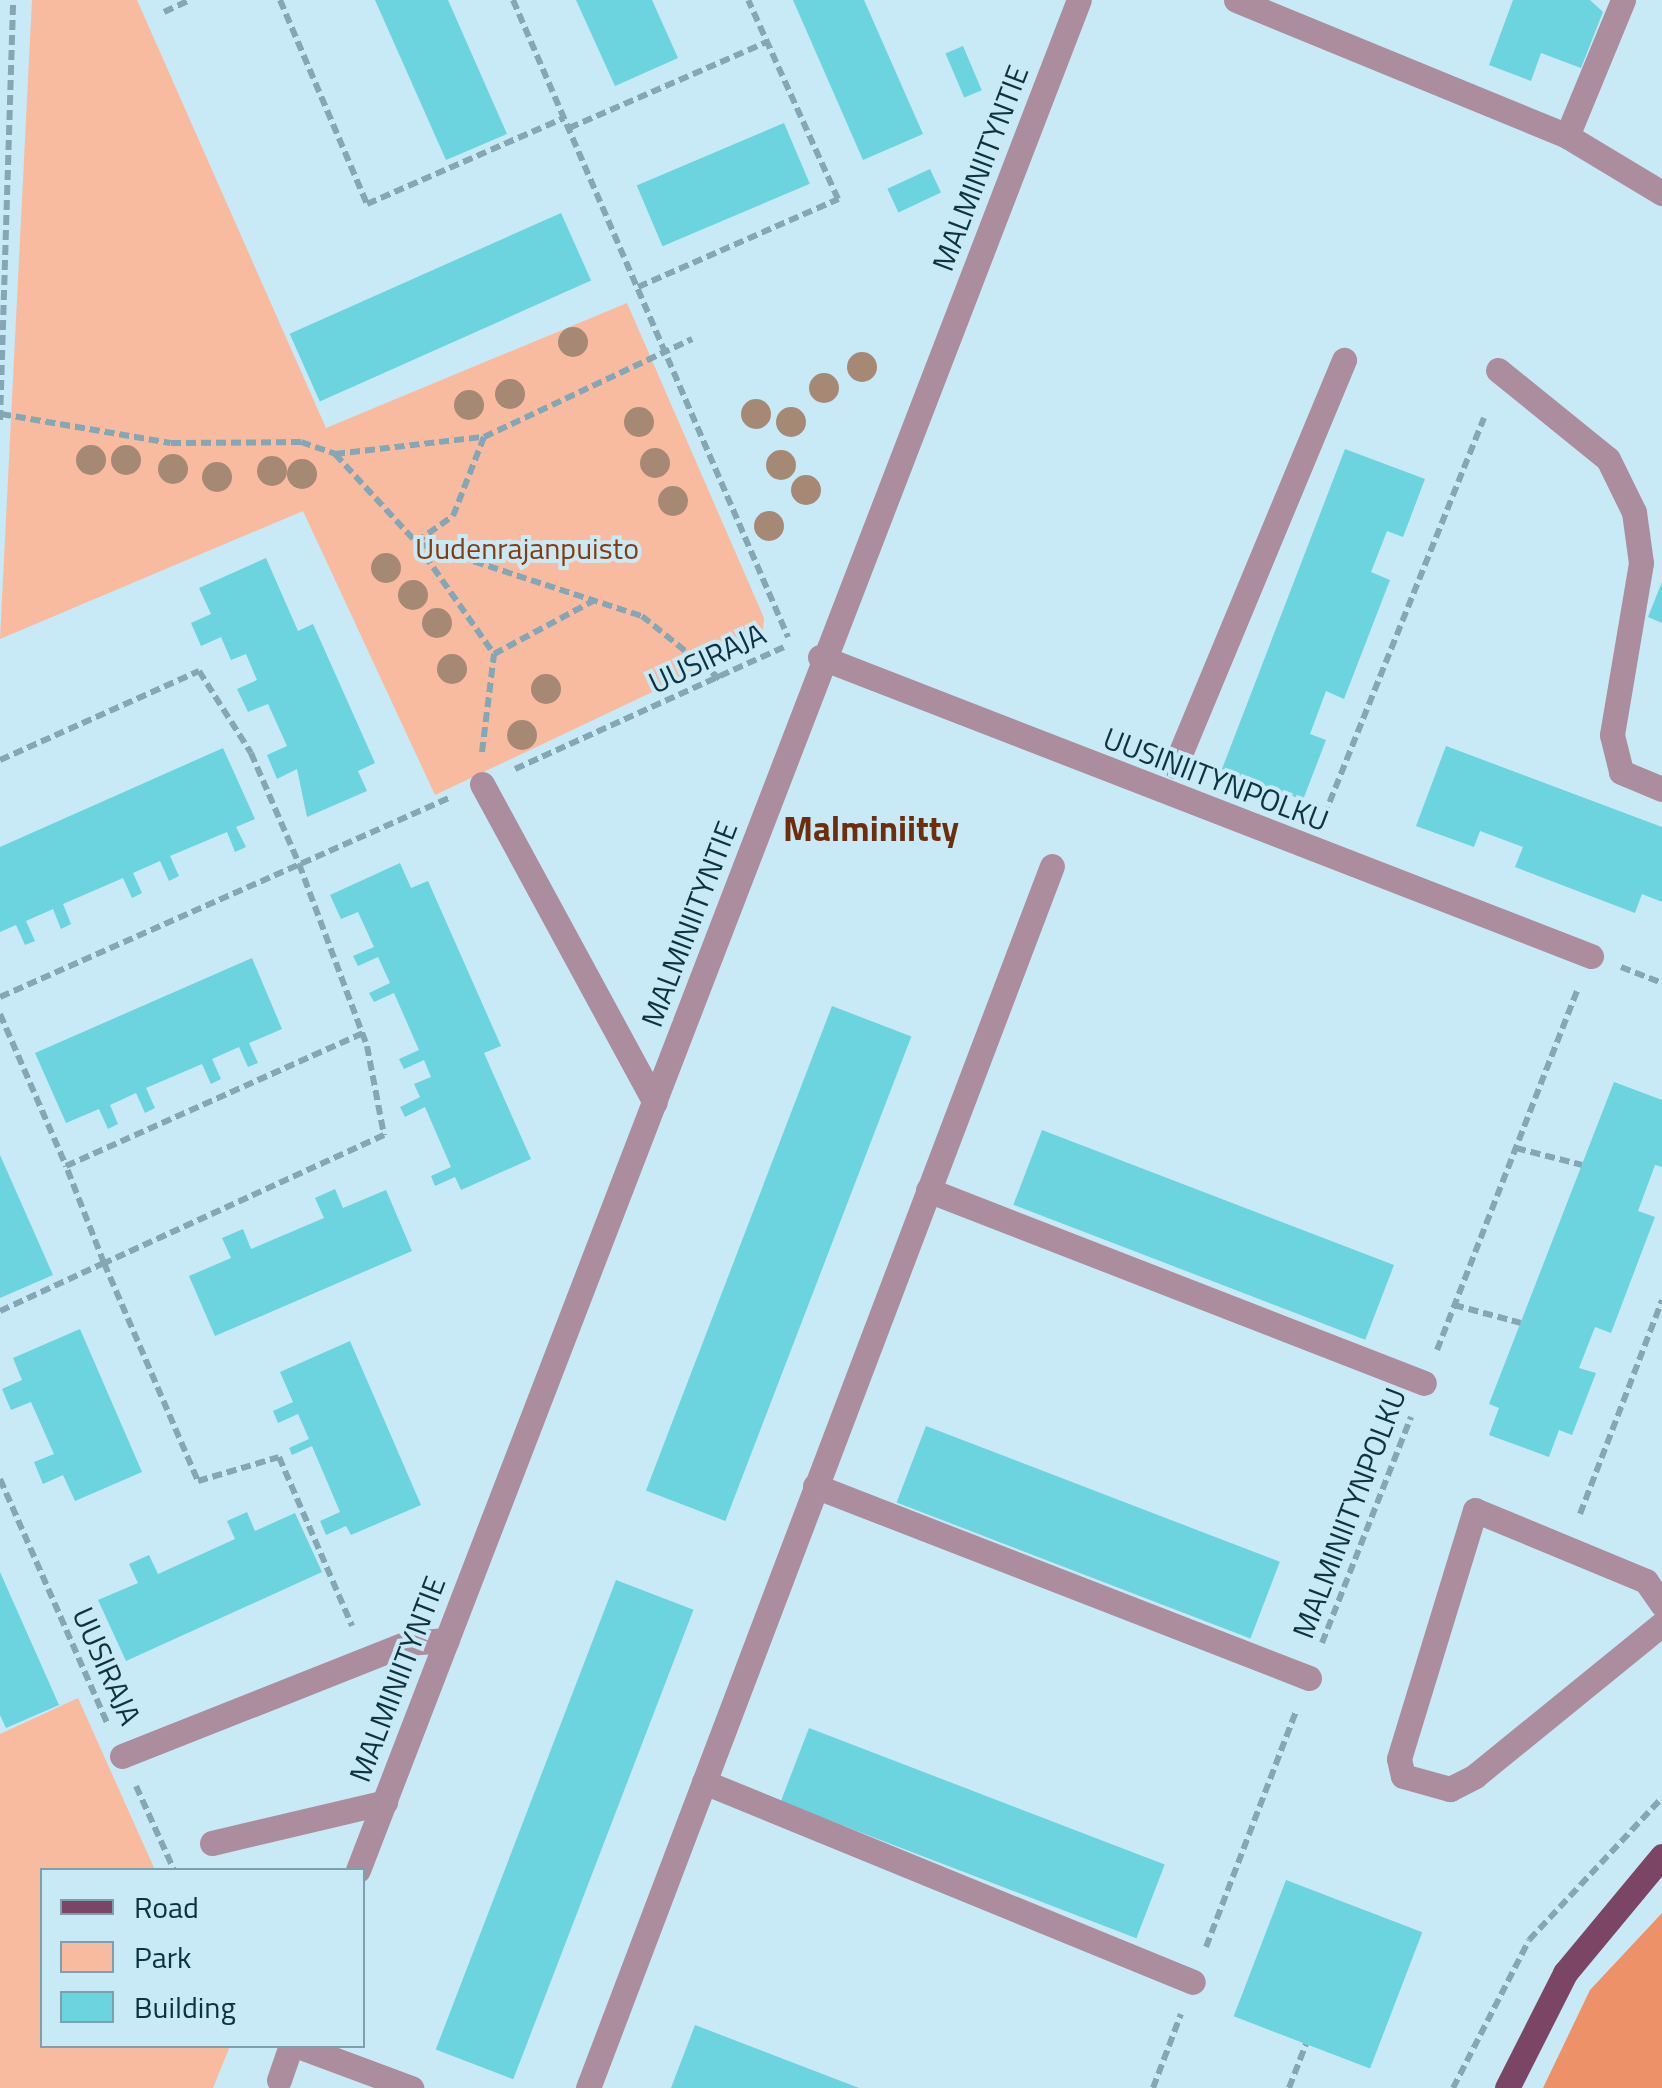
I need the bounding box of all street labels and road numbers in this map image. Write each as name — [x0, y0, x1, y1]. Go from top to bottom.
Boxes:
street label: MALMINIITYNTIE — [924, 60, 1036, 276]
street label: UUSIRAJA — [643, 615, 771, 701]
street label: UUSINIITYNPOLKU — [1099, 720, 1333, 838]
street label: MALMINIITYNTIE — [633, 816, 745, 1032]
street label: MALMINIITYNPOLKU — [1285, 1383, 1413, 1643]
street label: MALMINIITYNTIE — [341, 1571, 453, 1787]
street label: UUSIRAJA — [65, 1602, 149, 1730]

